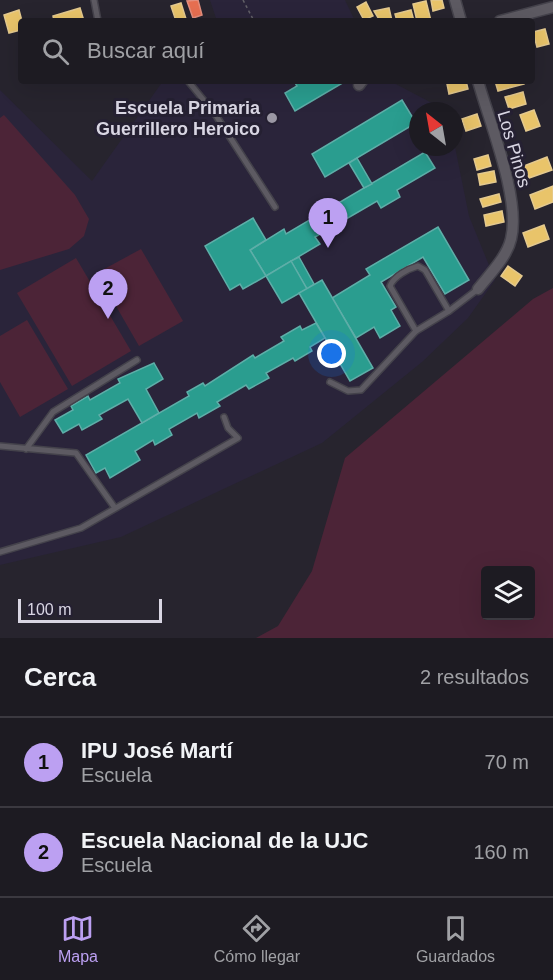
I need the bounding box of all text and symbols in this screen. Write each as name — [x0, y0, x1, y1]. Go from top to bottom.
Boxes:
search box — [18, 18, 535, 84]
icon: search — [39, 35, 72, 68]
text: Buscar aquí — [87, 38, 204, 63]
place label: Escuela Primaria Guerrillero Heroico — [96, 98, 261, 139]
north arrow — [409, 102, 463, 156]
street label: Los Pinos — [493, 108, 535, 190]
marker: Escuela Primaria Guerrillero Heroico — [265, 111, 279, 125]
pin: 1 — [308, 198, 348, 248]
pin: 2 — [88, 270, 128, 319]
your location — [317, 339, 346, 368]
map controls — [481, 566, 535, 620]
button: layers — [481, 566, 535, 620]
scale bar — [18, 596, 162, 624]
text: 100 m — [27, 601, 71, 618]
text: Cerca — [24, 662, 96, 692]
text: 2 resultados — [420, 666, 529, 688]
text: IPU José Martí — [81, 738, 233, 763]
text: 1 — [38, 751, 49, 773]
text: 70 m — [485, 751, 529, 773]
text: Escuela — [81, 764, 152, 786]
text: Escuela Nacional de la UJC — [81, 828, 368, 853]
text: 2 — [38, 841, 49, 863]
text: 160 m — [473, 841, 529, 863]
text: Escuela — [81, 854, 152, 876]
tab: Mapa — [58, 912, 98, 966]
tab: Cómo llegar — [214, 912, 300, 966]
tab: Guardados — [416, 912, 495, 966]

